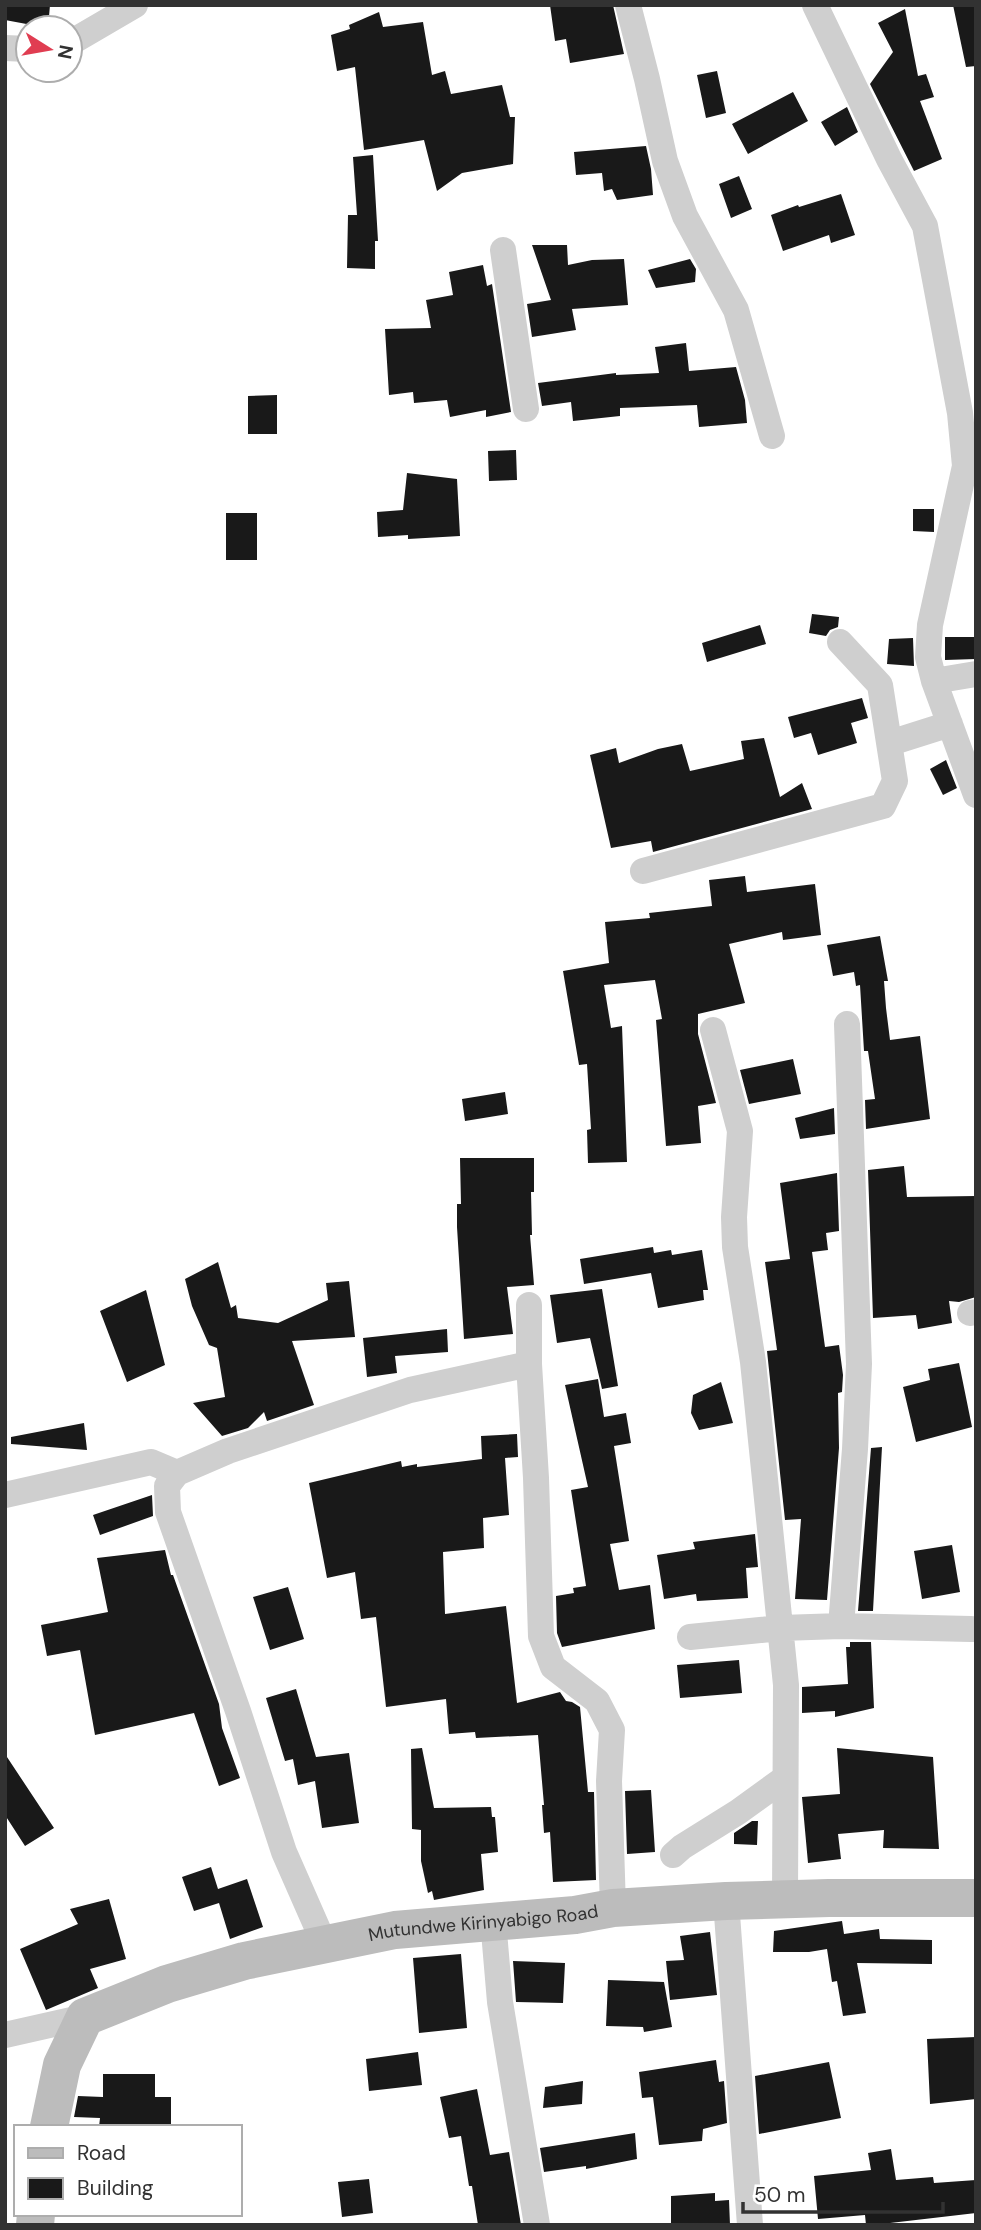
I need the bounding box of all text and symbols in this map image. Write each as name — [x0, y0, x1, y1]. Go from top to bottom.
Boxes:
north arrow — [14, 14, 84, 84]
text: N — [52, 43, 79, 61]
street label: Mutundwe Kirinyabigo Road — [366, 1899, 600, 1947]
legend — [14, 2125, 242, 2216]
text: Road — [77, 2139, 126, 2167]
scale bar — [743, 2170, 942, 2214]
text: Building — [77, 2174, 154, 2202]
text: 50 m — [754, 2181, 805, 2209]

